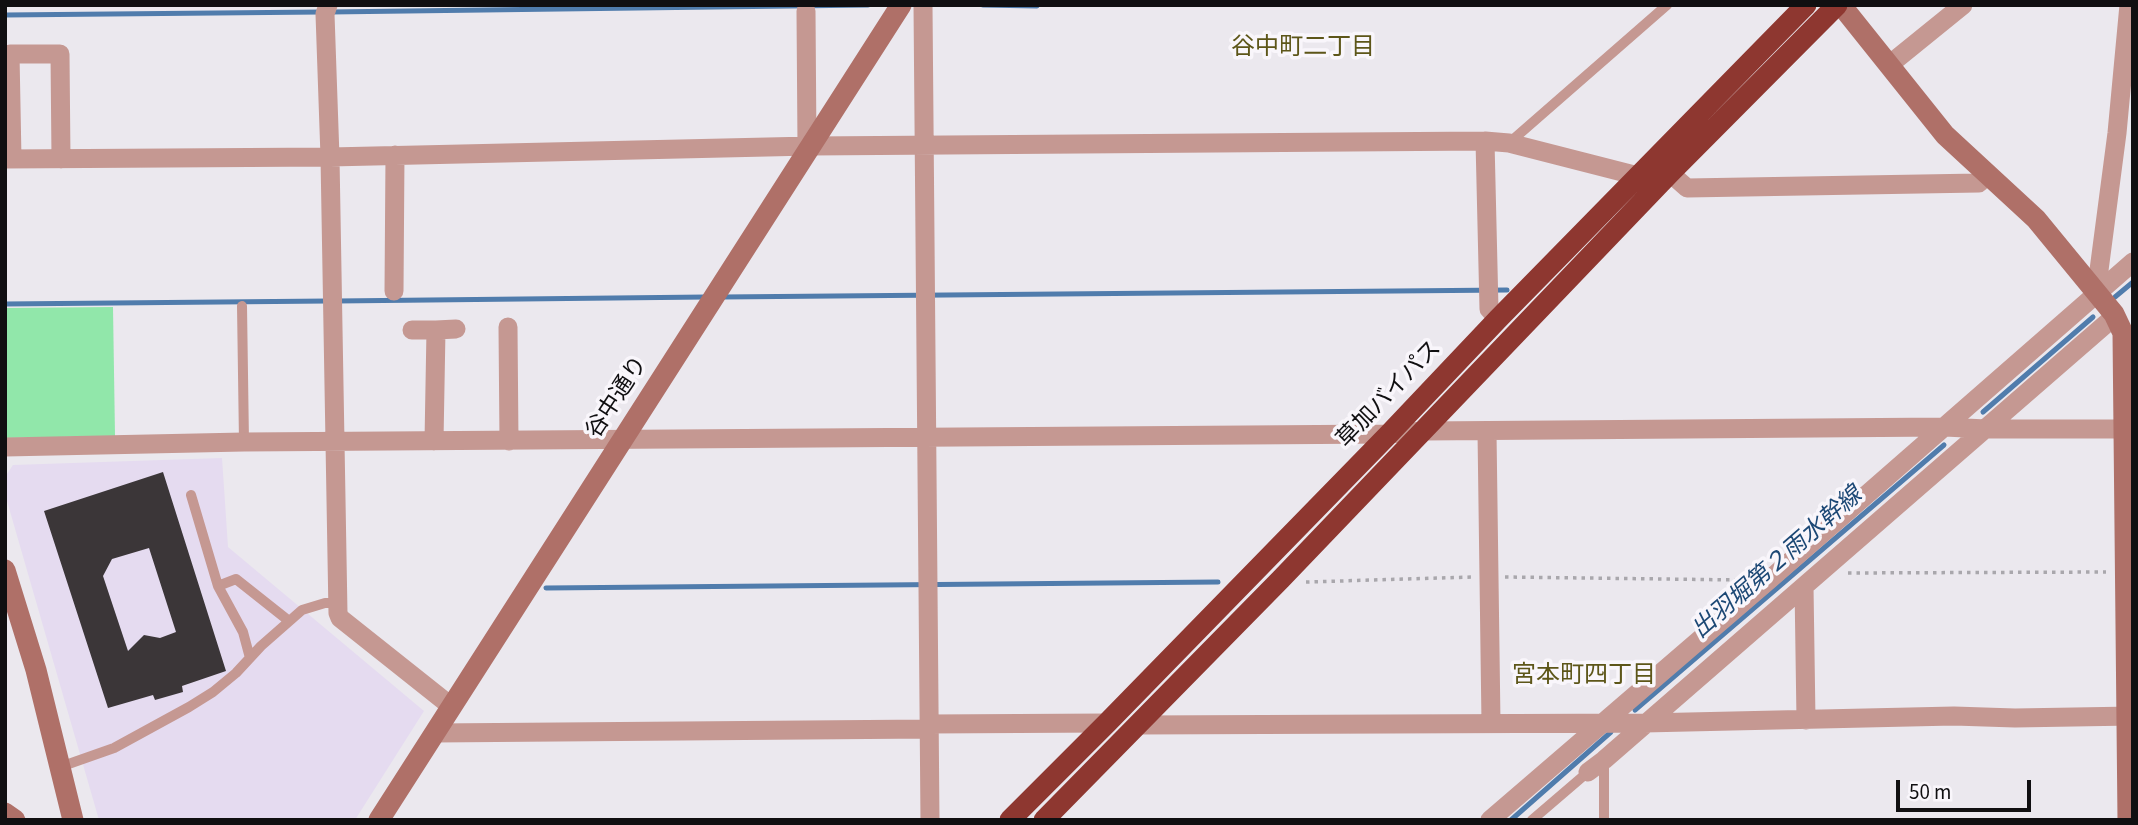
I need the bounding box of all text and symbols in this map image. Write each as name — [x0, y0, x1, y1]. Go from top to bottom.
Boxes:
district label: 谷中町二丁目 — [1231, 35, 1375, 63]
street label: 草加バイパス — [1332, 336, 1448, 454]
street label: 谷中通り — [581, 352, 655, 444]
water label: 出羽堀第２雨水幹線 — [1687, 482, 1869, 646]
district label: 宮本町四丁目 — [1512, 663, 1656, 691]
scale bar — [1900, 766, 2035, 810]
text: 50 m — [1909, 777, 1951, 807]

